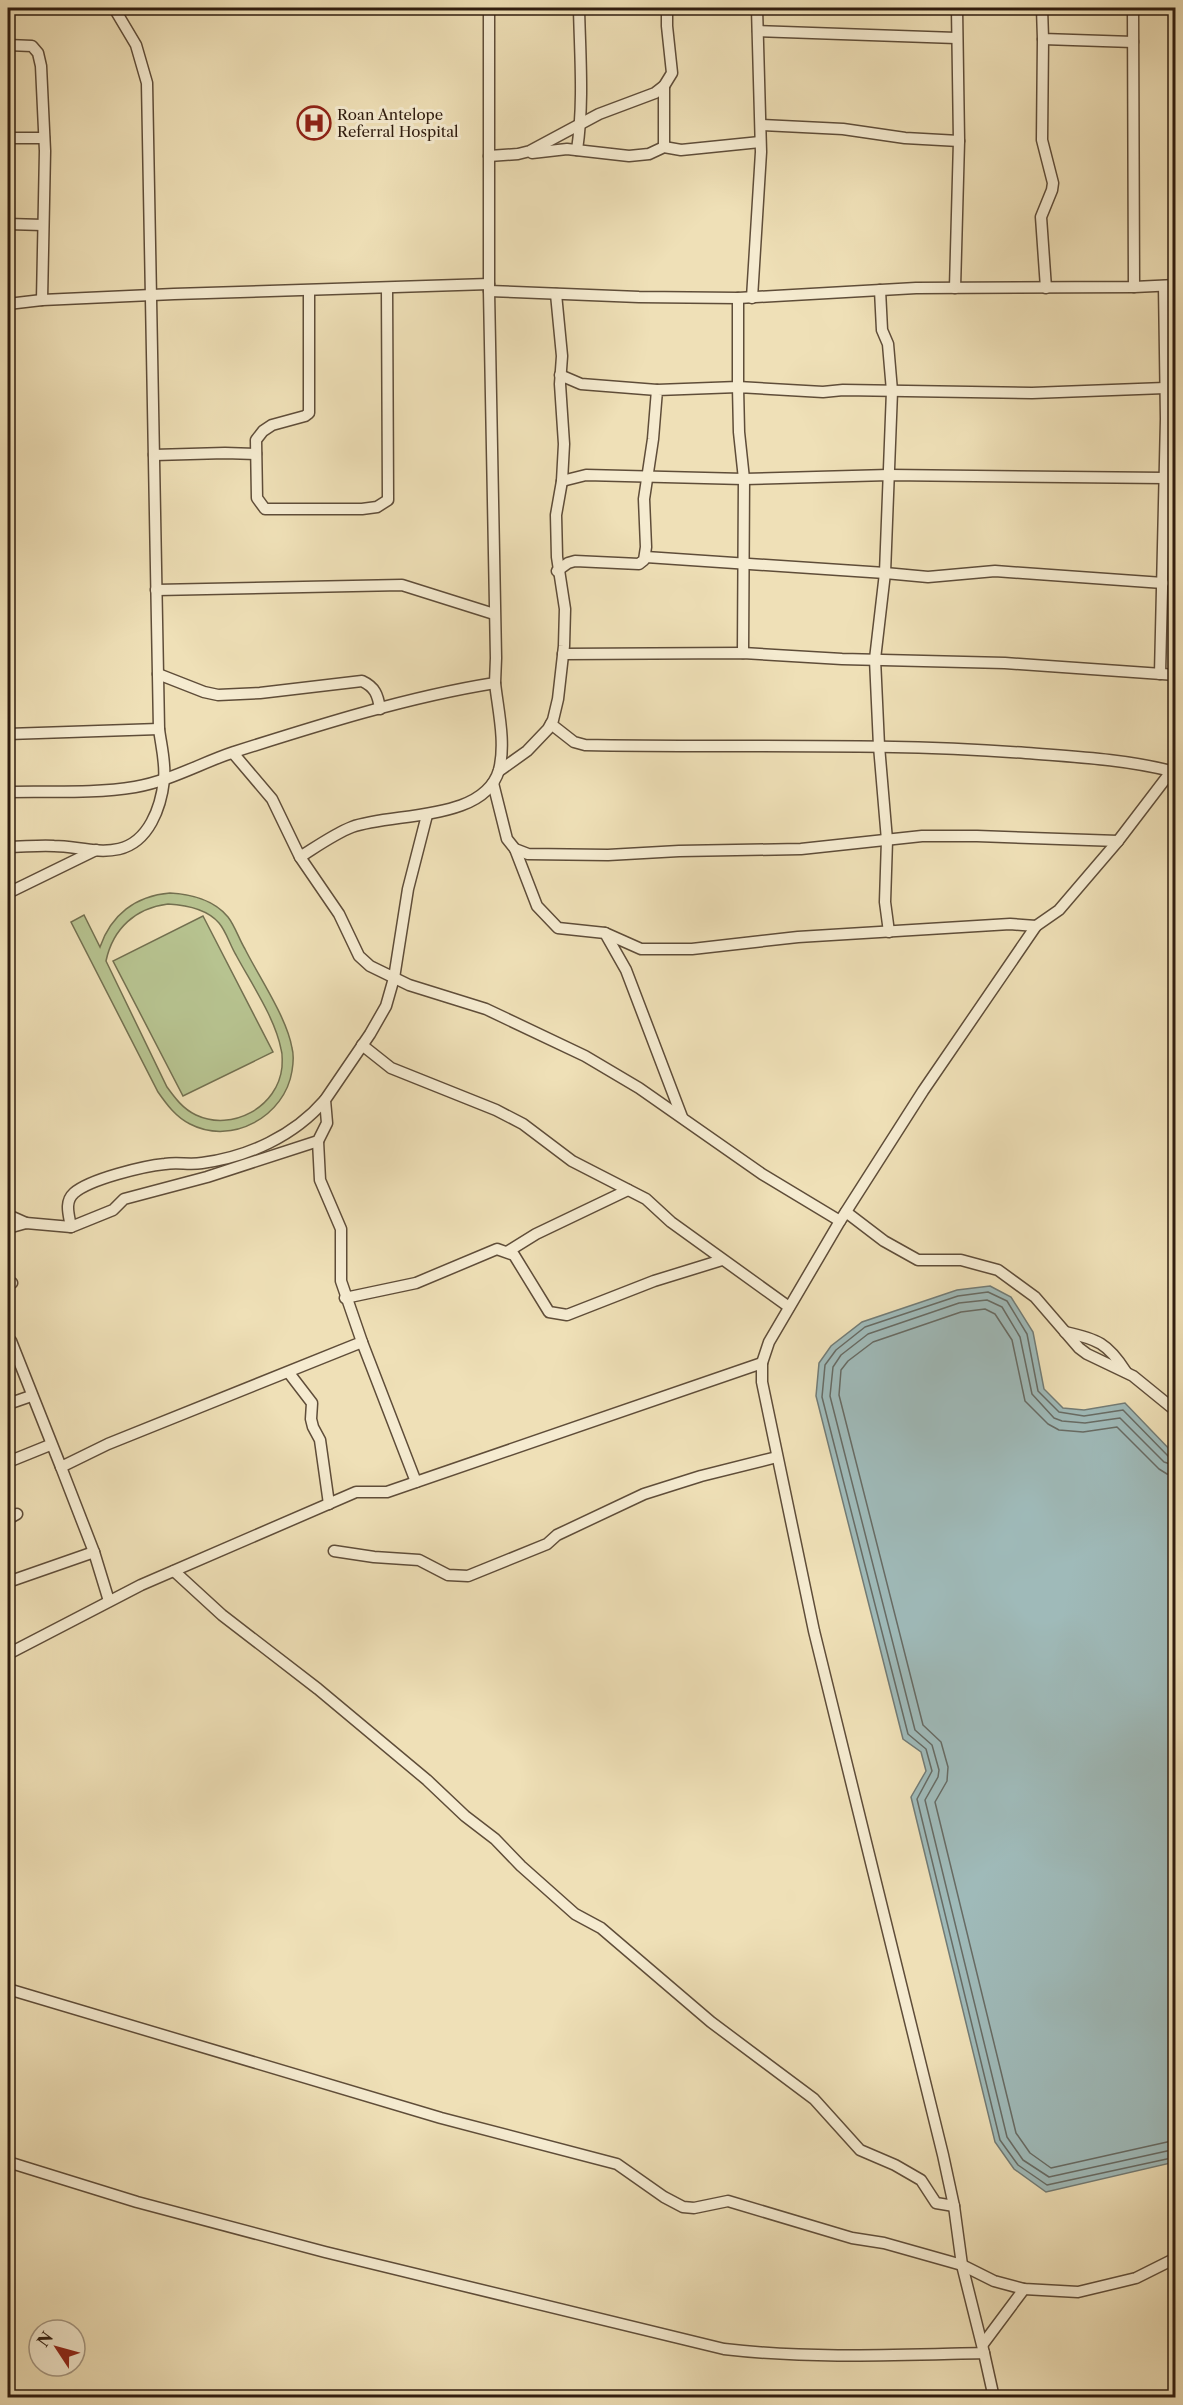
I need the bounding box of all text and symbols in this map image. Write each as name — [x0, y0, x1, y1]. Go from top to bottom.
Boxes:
hospital icon: Roan Antelope Referral Hospital — [296, 105, 332, 141]
place label: Roan Antelope Referral Hospital — [337, 105, 459, 141]
north arrow — [27, 2318, 87, 2378]
text: N — [33, 2328, 57, 2351]

